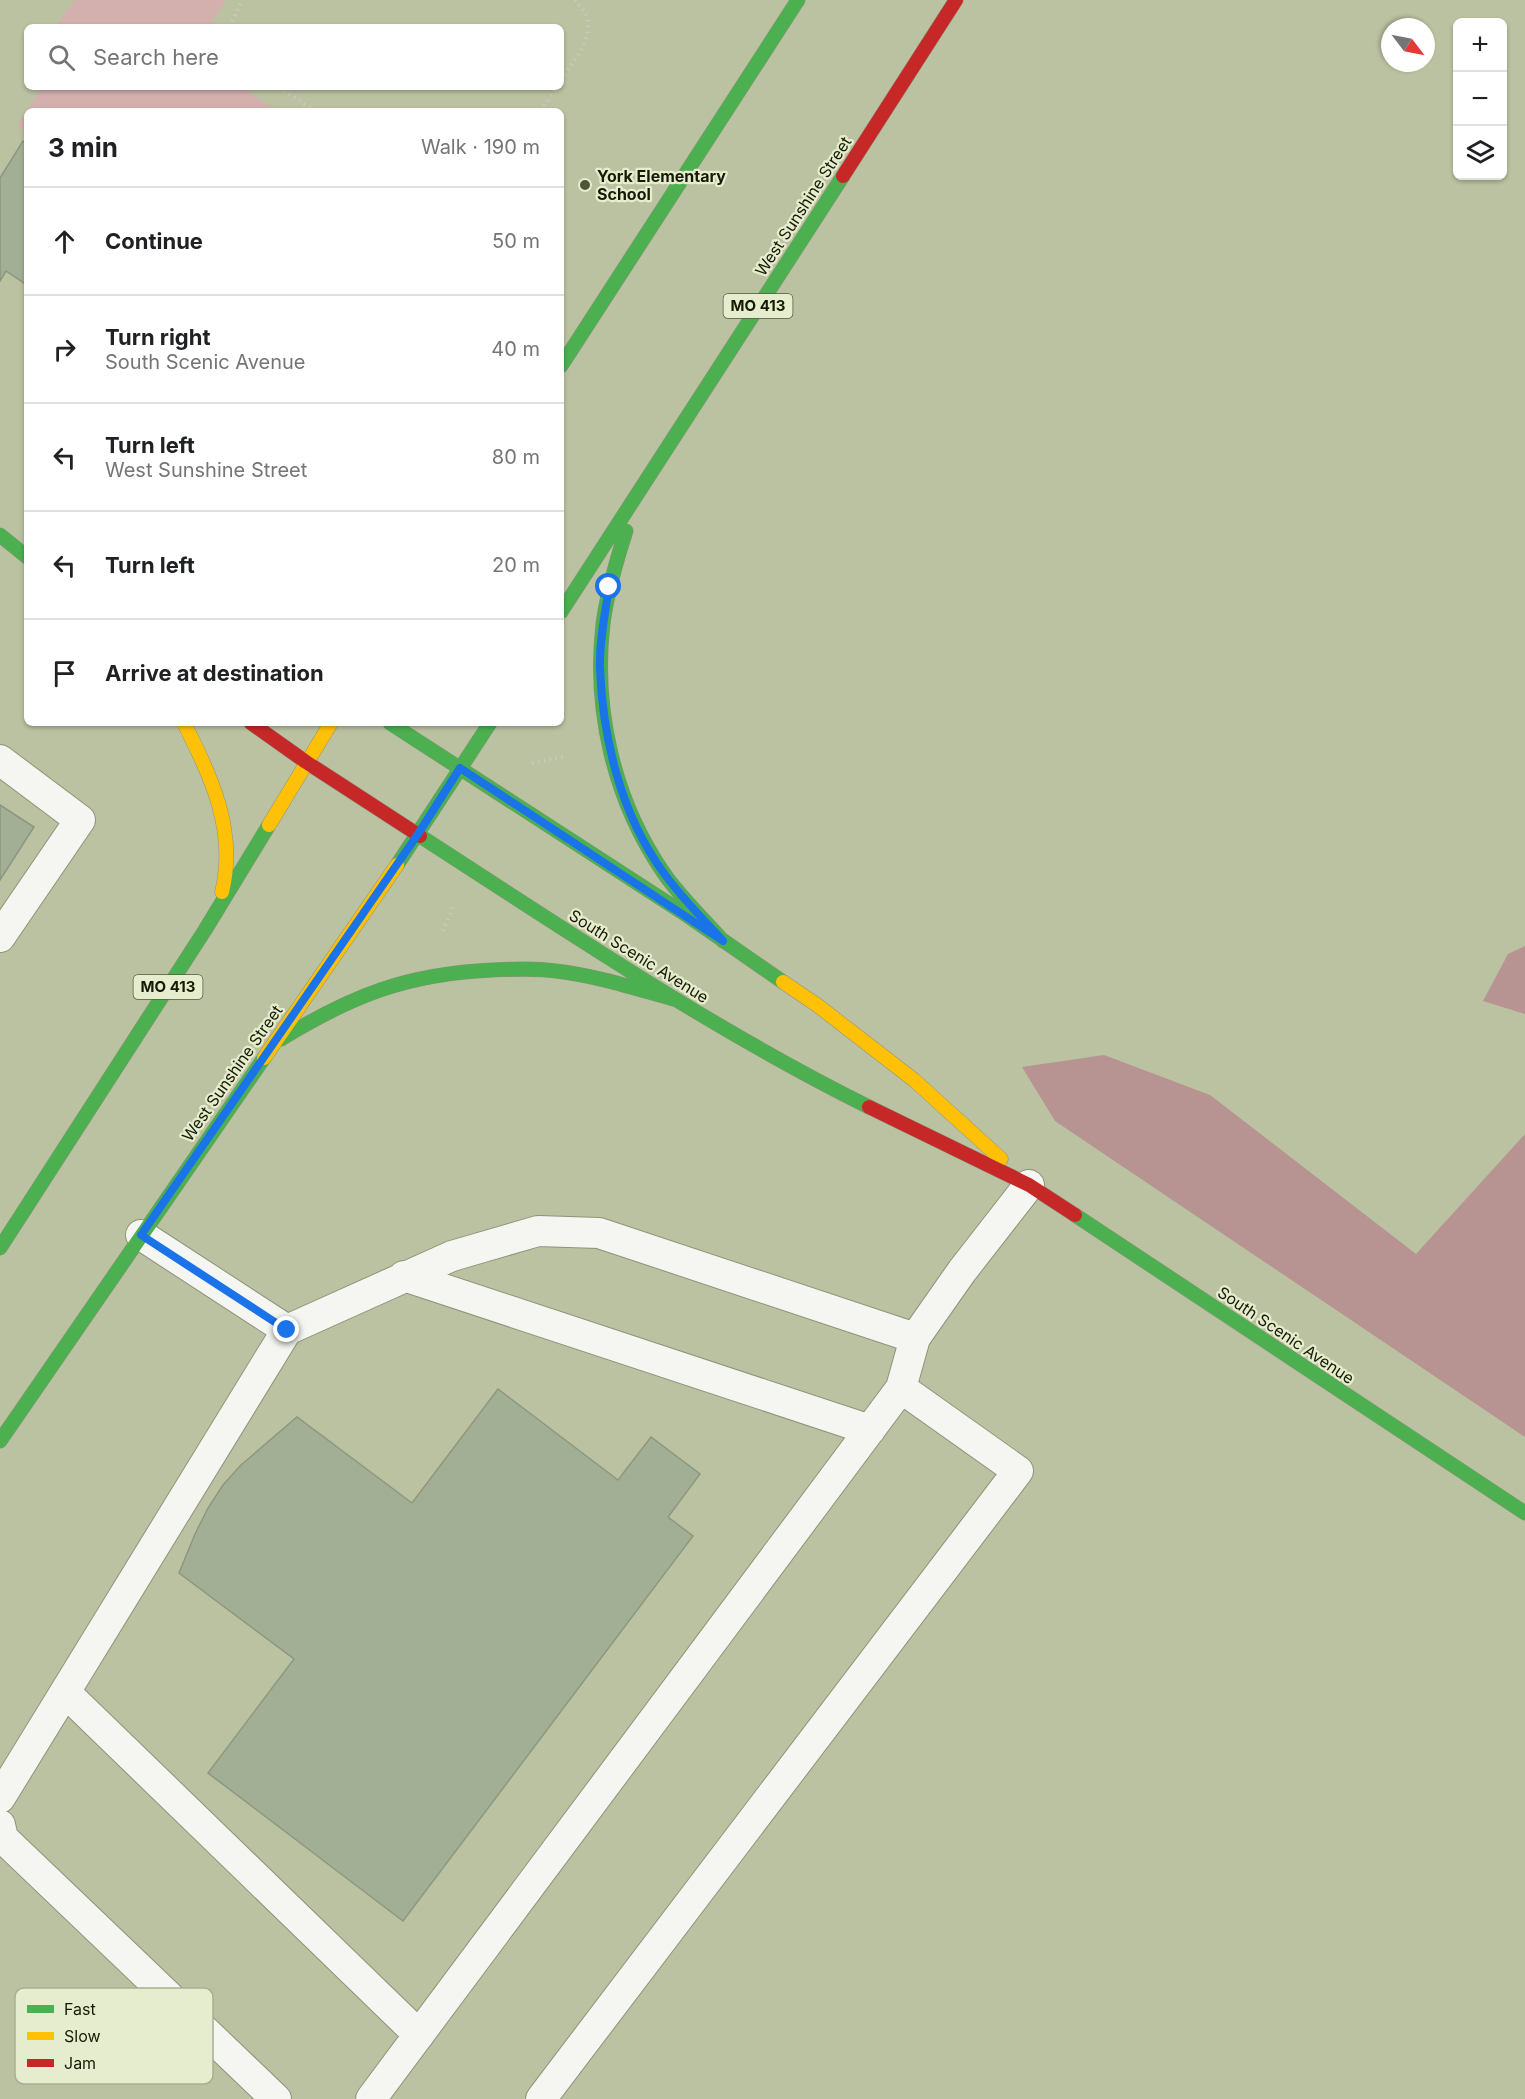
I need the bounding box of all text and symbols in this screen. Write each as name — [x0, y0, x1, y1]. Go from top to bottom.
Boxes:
north arrow — [1381, 18, 1435, 72]
map controls — [1453, 18, 1507, 180]
button: + — [1453, 18, 1507, 72]
search box — [24, 24, 564, 90]
icon: search — [45, 41, 78, 74]
text: Search here — [93, 44, 219, 70]
button: − — [1453, 72, 1507, 126]
button: layers — [1453, 126, 1507, 180]
text: 3 min — [48, 132, 118, 163]
street label: West Sunshine Street — [751, 133, 855, 279]
text: Walk · 190 m — [421, 135, 540, 159]
place label: York Elementary School — [597, 166, 726, 204]
marker: York Elementary School — [578, 178, 592, 192]
icon: ahead — [48, 225, 81, 258]
text: Continue — [105, 228, 203, 254]
text: 50 m — [492, 229, 540, 253]
road number: MO 413 — [724, 294, 792, 318]
text: Turn right — [105, 324, 211, 350]
icon: right — [48, 333, 81, 366]
text: 40 m — [491, 337, 540, 361]
text: South Scenic Avenue — [105, 350, 306, 374]
text: Turn left — [105, 432, 195, 458]
icon: left — [48, 441, 81, 474]
text: 80 m — [492, 445, 540, 469]
text: West Sunshine Street — [105, 458, 307, 482]
icon: left — [48, 549, 81, 582]
text: Turn left — [105, 552, 195, 578]
text: 20 m — [492, 553, 540, 577]
route start — [595, 573, 621, 599]
icon: arrive — [48, 657, 81, 690]
text: Arrive at destination — [105, 660, 324, 686]
street label: South Scenic Avenue — [566, 905, 712, 1007]
road number: MO 413 — [134, 975, 202, 999]
street label: West Sunshine Street — [177, 1001, 287, 1145]
street label: South Scenic Avenue — [1214, 1282, 1358, 1388]
route end — [273, 1316, 299, 1342]
legend — [15, 1988, 213, 2084]
text: Fast — [64, 1999, 96, 2019]
text: Slow — [64, 2026, 101, 2046]
text: Jam — [64, 2053, 96, 2073]

